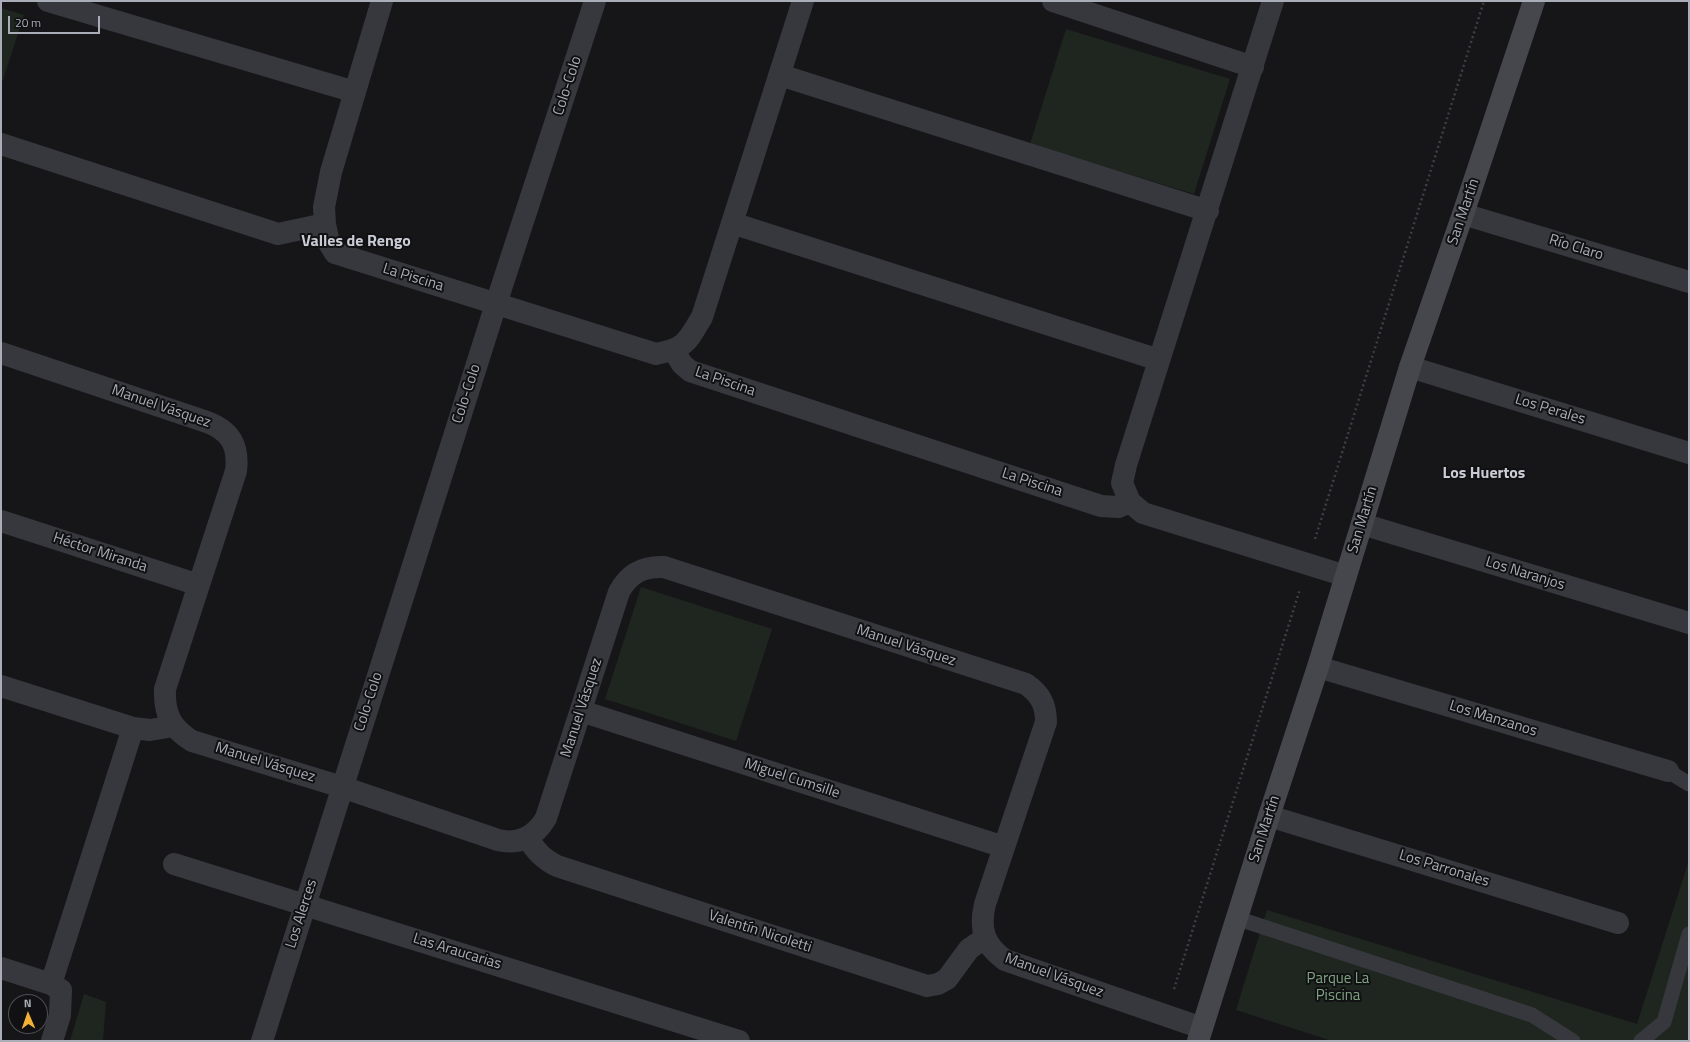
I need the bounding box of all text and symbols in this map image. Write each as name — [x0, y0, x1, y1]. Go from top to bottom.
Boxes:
scale bar — [10, 8, 102, 34]
text: 20 m — [15, 13, 41, 32]
street label: Colo-Colo — [550, 54, 586, 118]
street label: San Martín — [1444, 176, 1484, 248]
street label: Río Claro — [1547, 231, 1605, 265]
district label: Valles de Rengo — [301, 232, 411, 252]
street label: La Piscina — [380, 260, 446, 296]
street label: Colo-Colo — [449, 362, 485, 426]
street label: La Piscina — [692, 363, 758, 401]
street label: Manuel Vásquez — [109, 382, 213, 432]
street label: Los Perales — [1513, 391, 1587, 429]
district label: Los Huertos — [1443, 464, 1525, 484]
street label: La Piscina — [999, 465, 1065, 501]
street label: San Martín — [1344, 484, 1382, 556]
street label: Héctor Miranda — [51, 529, 149, 577]
street label: Los Naranjos — [1483, 553, 1567, 595]
street label: Manuel Vásquez — [854, 621, 958, 671]
street label: Manuel Vásquez — [557, 656, 607, 760]
street label: Colo-Colo — [351, 670, 387, 734]
street label: Los Manzanos — [1447, 697, 1539, 741]
street label: Manuel Vásquez — [213, 739, 317, 787]
street label: Miguel Cumsille — [742, 755, 842, 803]
street label: San Martín — [1246, 793, 1284, 865]
street label: Los Parronales — [1397, 847, 1491, 891]
street label: Los Alerces — [282, 877, 322, 951]
street label: Valentín Nicoletti — [706, 907, 814, 957]
street label: Las Araucarias — [411, 930, 503, 974]
street label: Manuel Vásquez — [1002, 950, 1106, 1002]
park label: Parque La Piscina — [1307, 970, 1369, 1005]
north arrow — [8, 994, 48, 1034]
text: N — [24, 995, 32, 1011]

